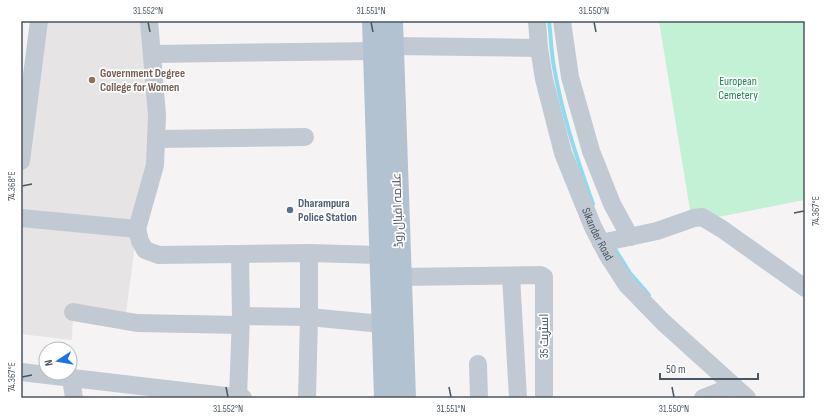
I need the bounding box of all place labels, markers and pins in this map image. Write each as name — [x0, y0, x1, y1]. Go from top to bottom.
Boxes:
place label: Government Degree College for Women — [100, 66, 185, 95]
marker: Government Degree College for Women — [87, 75, 97, 85]
place label: Dharampura Police Station — [298, 196, 357, 225]
marker: Dharampura Police Station — [285, 205, 295, 215]

